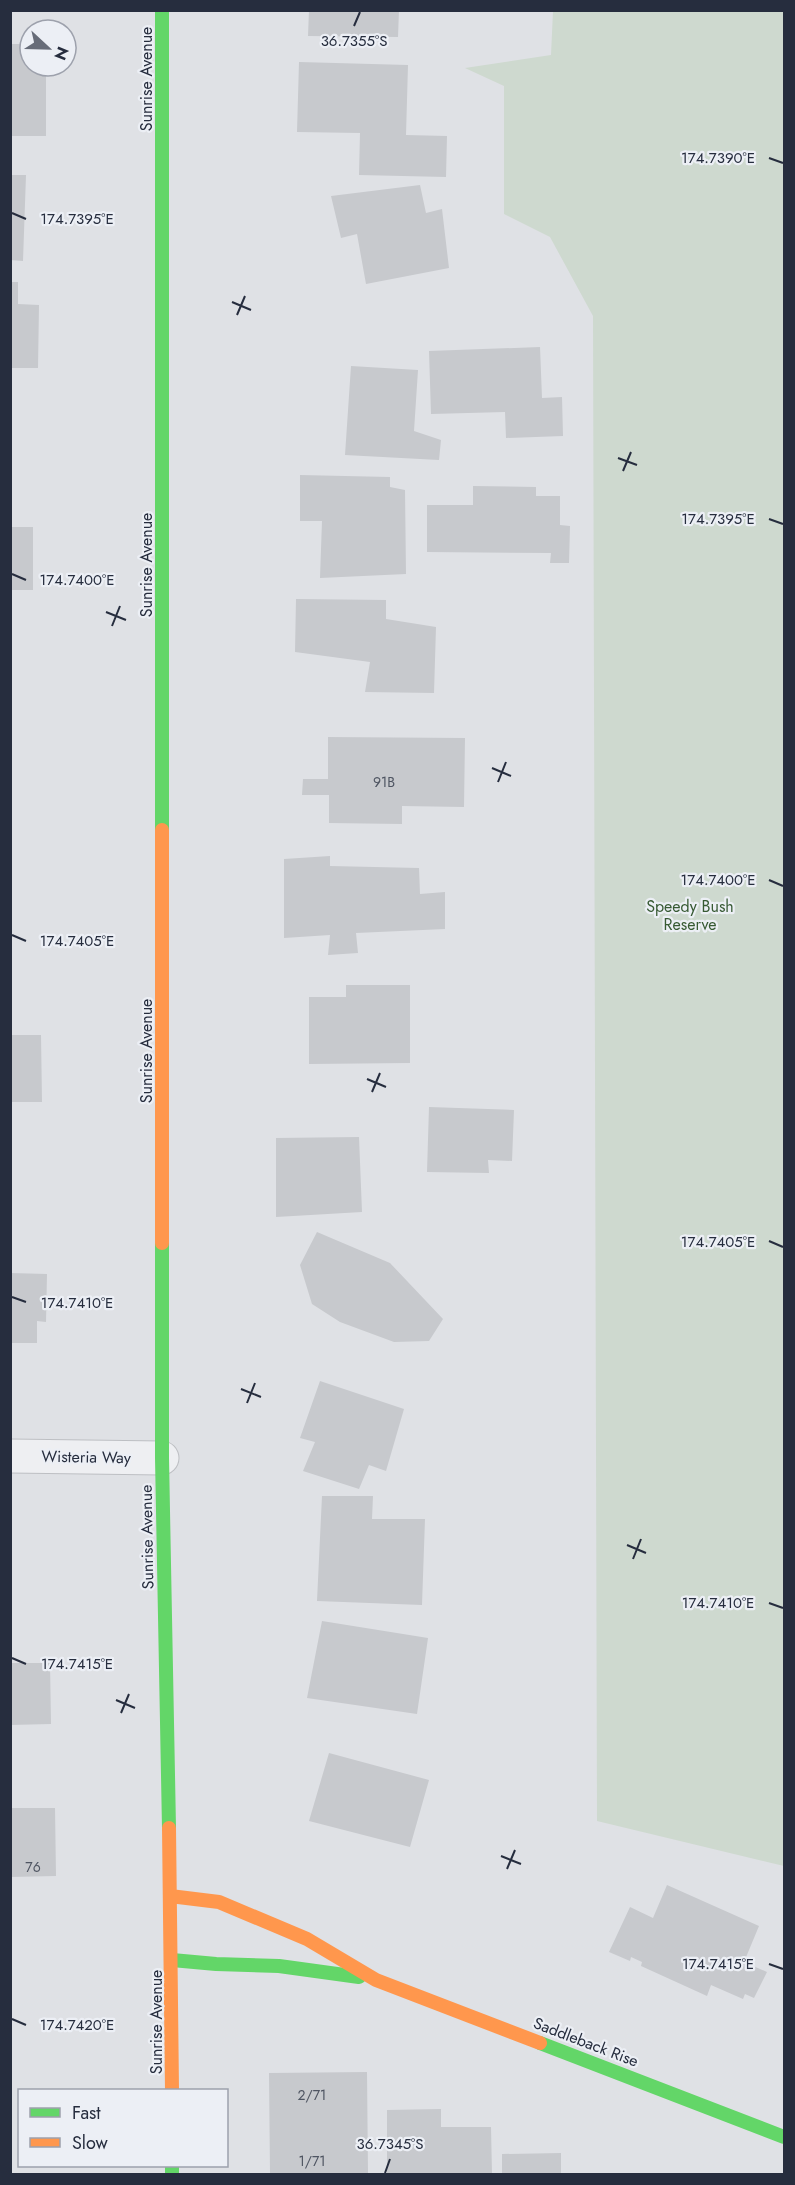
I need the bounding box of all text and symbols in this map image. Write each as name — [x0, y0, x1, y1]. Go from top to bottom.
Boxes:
north arrow — [18, 18, 78, 78]
street label: Sunrise Avenue — [135, 27, 158, 131]
text: 36.7355°S — [321, 30, 387, 52]
text: N — [48, 43, 74, 64]
text: 174.7390°E — [681, 147, 755, 169]
text: 174.7395°E — [40, 208, 114, 230]
text: 174.7395°E — [681, 508, 755, 530]
street label: Sunrise Avenue — [135, 513, 158, 617]
text: 174.7400°E — [40, 569, 114, 591]
house number: 91B — [373, 772, 395, 792]
text: 174.7400°E — [681, 869, 755, 891]
park label: Speedy Bush Reserve — [646, 895, 734, 936]
text: 174.7405°E — [40, 930, 114, 952]
street label: Sunrise Avenue — [135, 999, 158, 1103]
text: 174.7405°E — [681, 1231, 755, 1253]
text: 174.7410°E — [41, 1292, 113, 1314]
street label: Wisteria Way — [41, 1445, 132, 1469]
street label: Sunrise Avenue — [135, 1485, 159, 1589]
text: 174.7410°E — [682, 1592, 754, 1614]
text: 174.7415°E — [41, 1653, 113, 1675]
house number: 76 — [25, 1857, 41, 1877]
text: 174.7415°E — [682, 1953, 754, 1975]
street label: Sunrise Avenue — [145, 1970, 168, 2074]
street label: Saddleback Rise — [530, 2011, 642, 2073]
text: 174.7420°E — [40, 2014, 114, 2036]
house number: 2/71 — [298, 2085, 326, 2105]
legend — [18, 2089, 228, 2167]
text: Fast — [72, 2100, 101, 2126]
text: Slow — [72, 2130, 109, 2156]
text: 36.7345°S — [357, 2133, 424, 2155]
house number: 1/71 — [298, 2151, 326, 2171]

